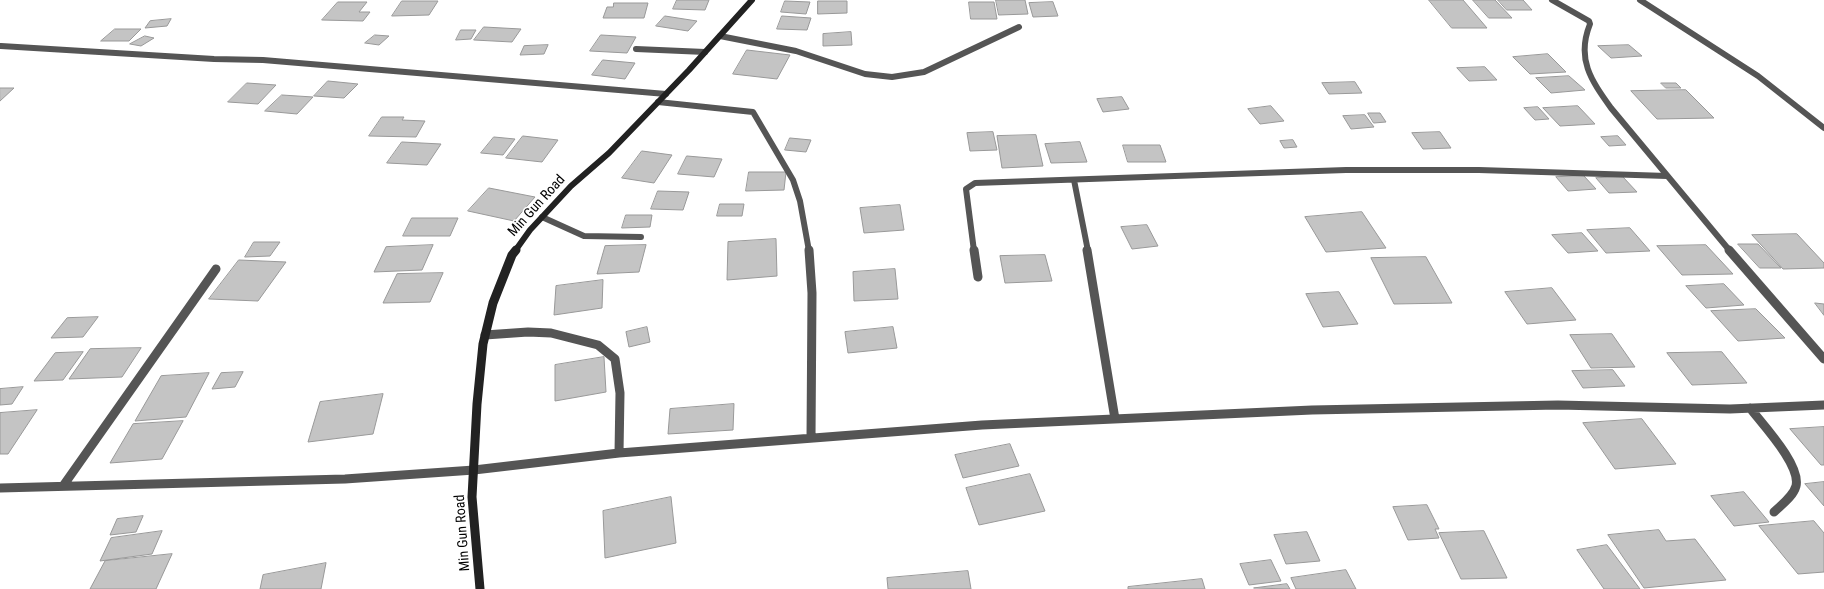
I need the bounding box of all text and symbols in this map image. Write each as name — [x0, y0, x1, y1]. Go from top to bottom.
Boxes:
street label: Min Gun Road — [505, 172, 569, 240]
street label: Min Gun Road — [452, 494, 474, 572]

